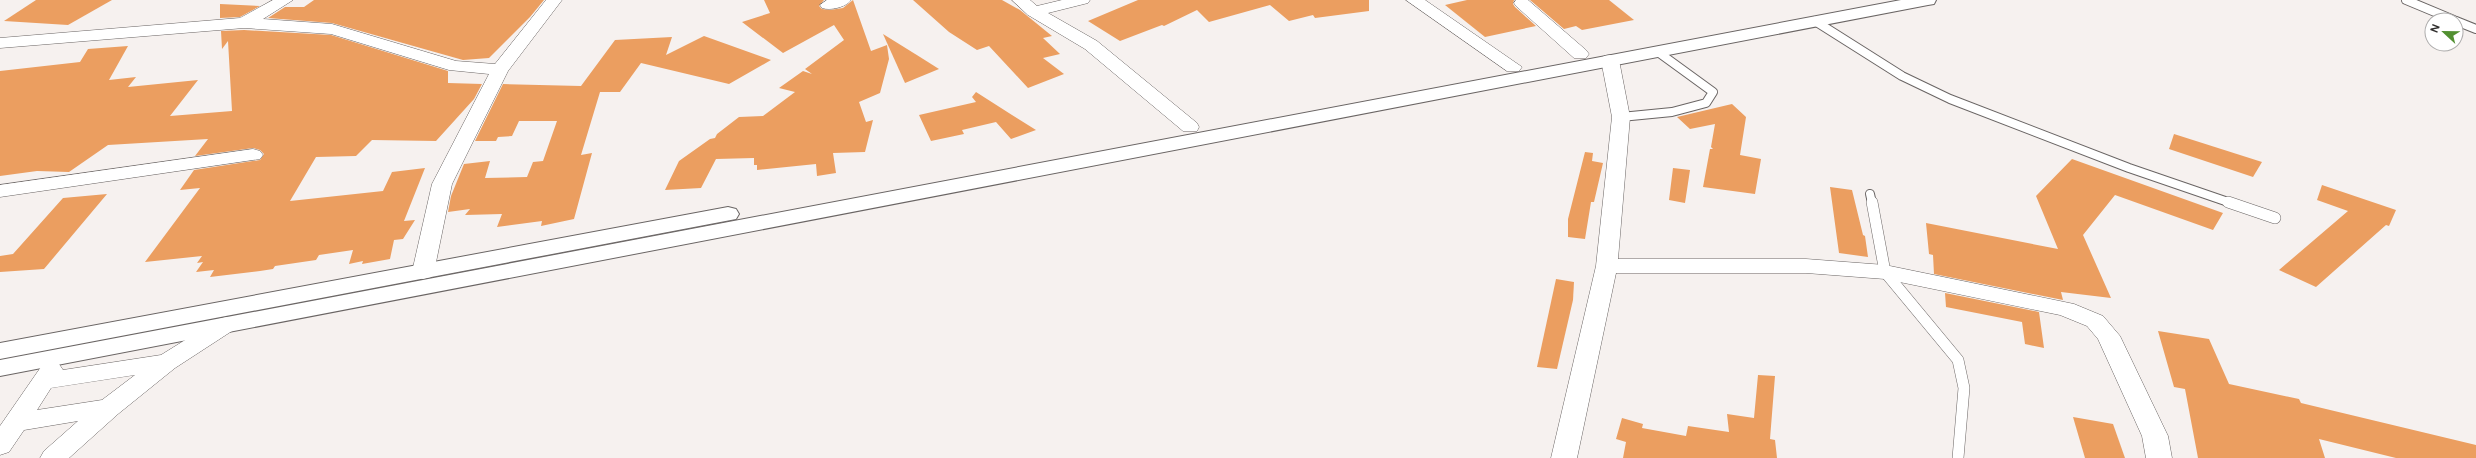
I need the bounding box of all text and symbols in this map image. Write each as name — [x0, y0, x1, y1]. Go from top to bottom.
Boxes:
north arrow — [2424, 12, 2464, 52]
text: N — [2427, 22, 2443, 35]

